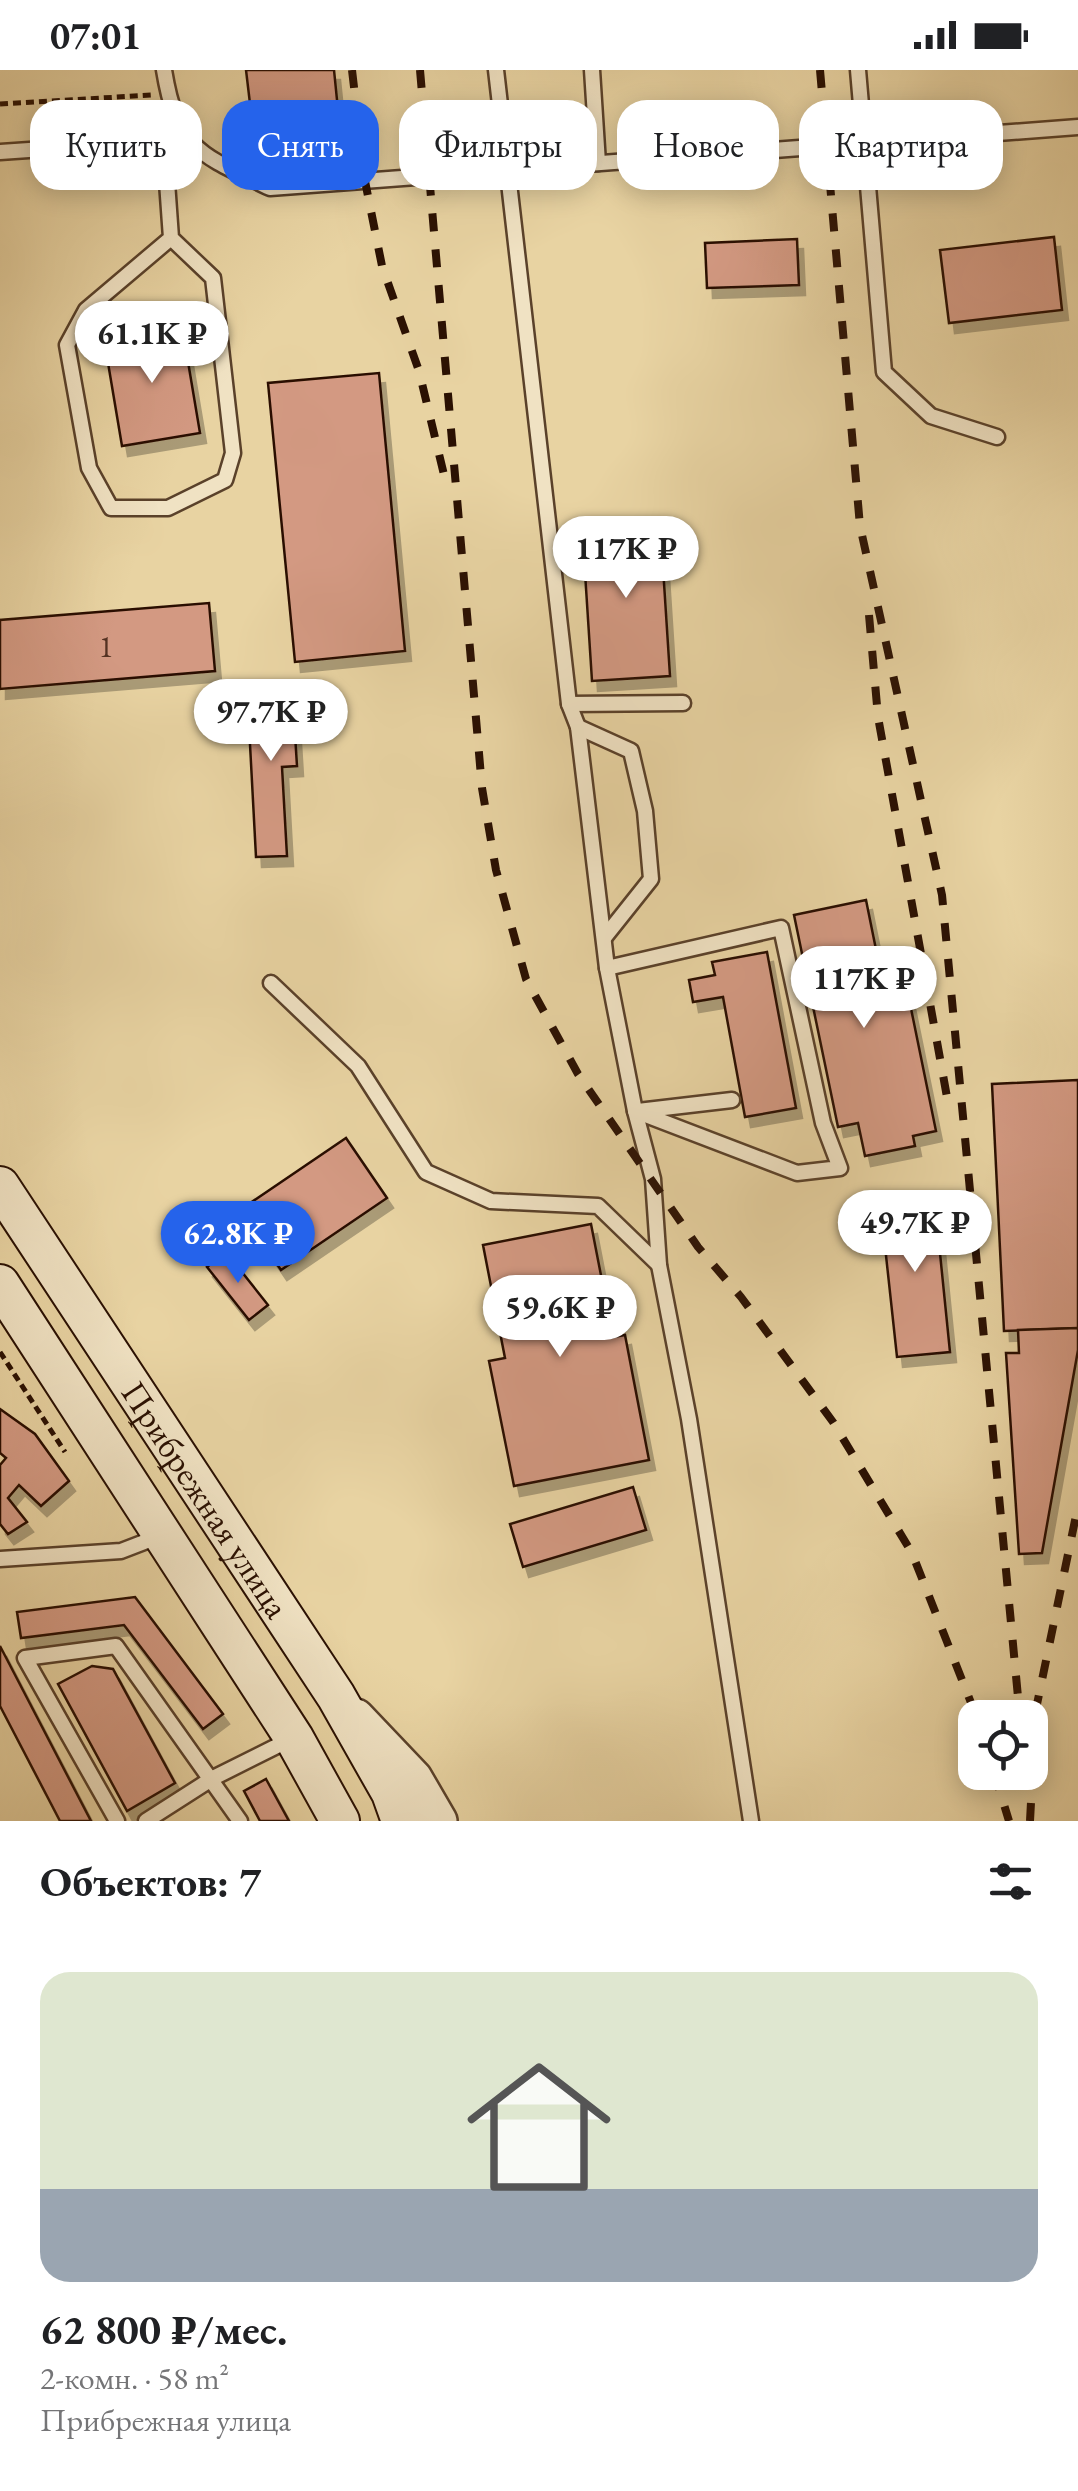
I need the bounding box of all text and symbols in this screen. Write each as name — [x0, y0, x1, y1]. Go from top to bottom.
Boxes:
text: 07:01 — [50, 11, 141, 60]
chip: Купить — [30, 100, 202, 190]
chip: Снять — [222, 100, 379, 190]
chip: Фильтры — [399, 100, 597, 190]
chip: Новое — [617, 100, 779, 190]
chip: Квартира — [799, 100, 1003, 190]
pin: 61.1K ₽ — [60, 301, 244, 386]
text: 61.1K ₽ — [97, 312, 207, 354]
pin: 117K ₽ — [545, 516, 707, 601]
text: 117K ₽ — [575, 527, 677, 569]
house number: 1 — [99, 627, 113, 666]
pin: 97.7K ₽ — [179, 679, 363, 764]
text: 97.7K ₽ — [216, 690, 326, 732]
pin: 117K ₽ — [783, 946, 945, 1031]
text: 117K ₽ — [813, 957, 915, 999]
pin: 49.7K ₽ — [823, 1190, 1007, 1275]
pin: 62.8K ₽ — [146, 1201, 330, 1286]
text: 49.7K ₽ — [860, 1201, 970, 1243]
text: 62.8K ₽ — [183, 1212, 293, 1254]
pin: 59.6K ₽ — [468, 1275, 652, 1360]
text: 59.6K ₽ — [505, 1286, 615, 1328]
street label: Прибрежная улица — [112, 1372, 301, 1626]
map controls — [958, 1700, 1048, 1790]
button: locate — [958, 1700, 1048, 1790]
text: Объектов: 7 — [40, 1854, 261, 1909]
icon: filters — [983, 1854, 1038, 1909]
icon: home — [449, 2037, 629, 2217]
text: 62 800 ₽/мес. — [40, 2302, 287, 2357]
text: 2-комн. · 58 m² — [40, 2357, 229, 2399]
text: Прибрежная улица — [40, 2399, 291, 2441]

